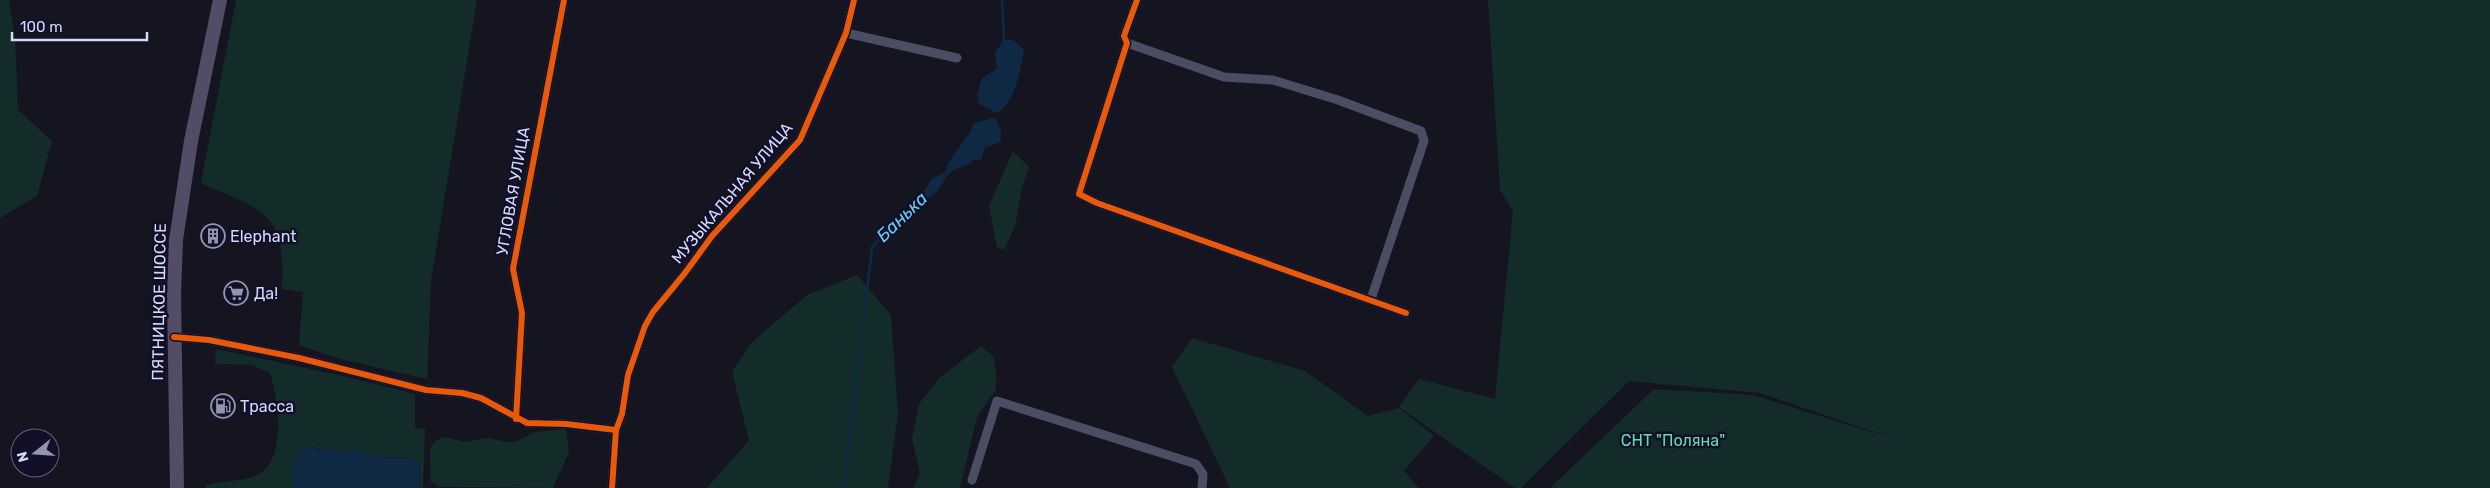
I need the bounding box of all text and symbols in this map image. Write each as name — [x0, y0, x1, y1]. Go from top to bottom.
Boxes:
scale bar — [12, 10, 148, 42]
text: 100 m — [20, 18, 62, 36]
street label: МУЗЫКАЛЬНАЯ УЛИЦА — [667, 118, 797, 267]
street label: УГЛОВАЯ УЛИЦА — [492, 125, 534, 257]
water label: Банька — [872, 187, 932, 246]
street label: ПЯТНИЦКОЕ ШОССЕ — [148, 223, 170, 381]
building icon: Elephant — [200, 223, 226, 249]
place label: Elephant — [230, 227, 297, 246]
supermarket icon: Да! — [223, 280, 249, 306]
place label: Да! — [254, 284, 278, 303]
fuel station icon: Трасса — [210, 393, 236, 419]
place label: Трасса — [240, 397, 294, 416]
north arrow — [10, 428, 60, 478]
park label: СНТ "Поляна" — [1621, 431, 1725, 450]
text: N — [13, 449, 33, 464]

